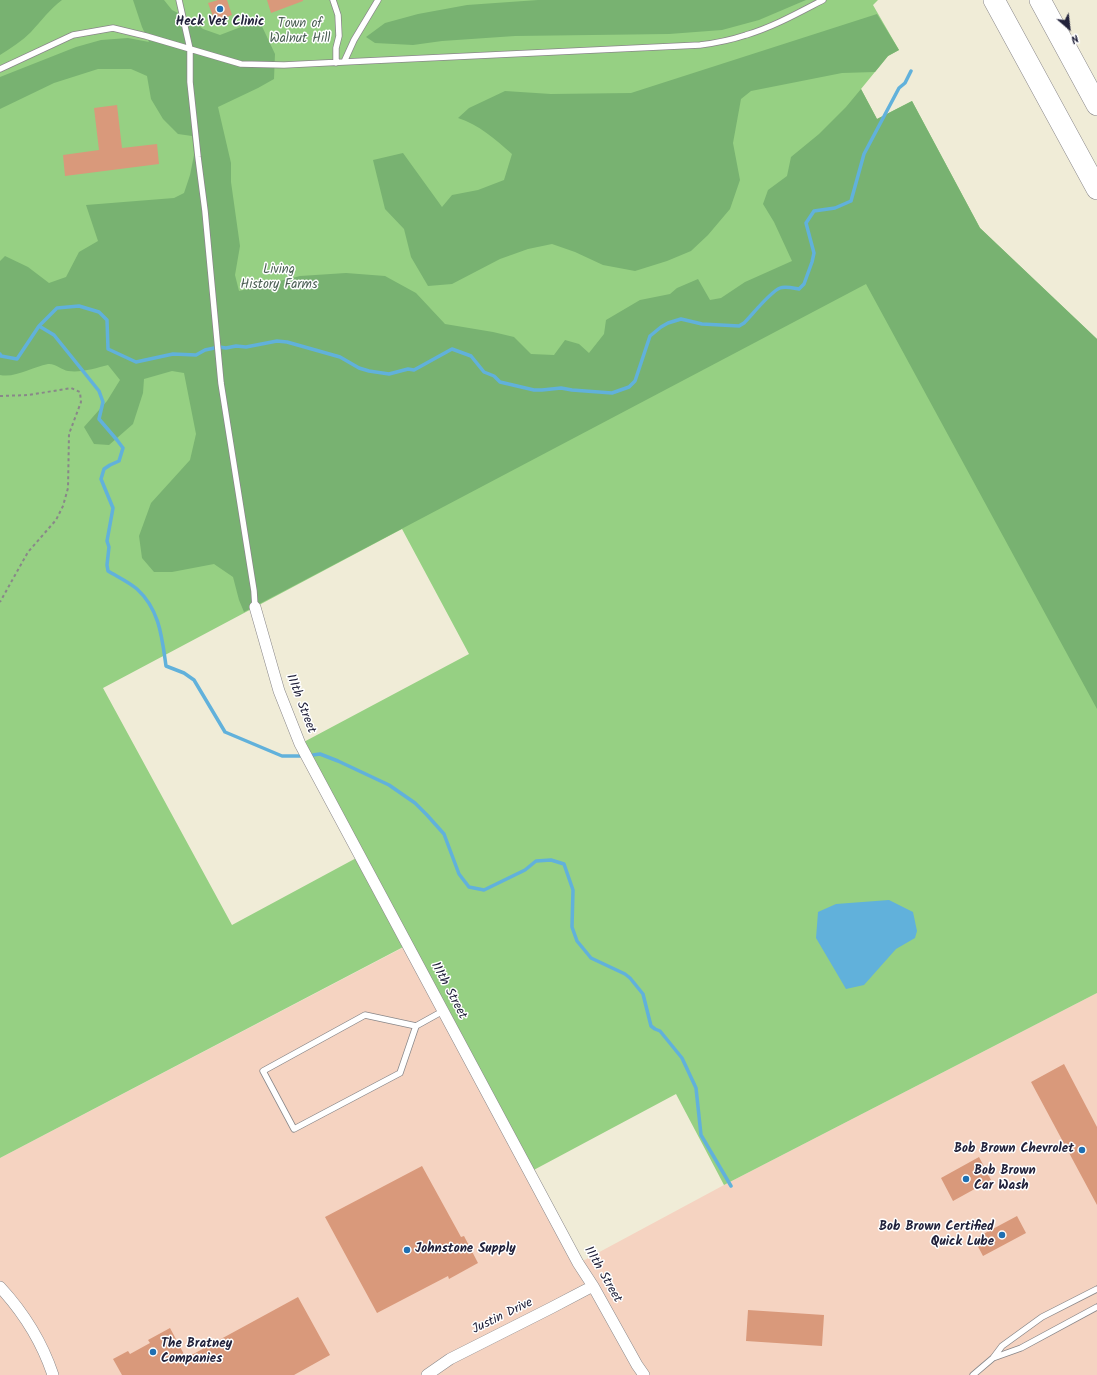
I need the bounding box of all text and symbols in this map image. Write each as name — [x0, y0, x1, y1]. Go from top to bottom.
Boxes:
marker: Heck Vet Clinic — [215, 4, 225, 14]
north arrow — [1049, 8, 1089, 48]
place label: Heck Vet Clinic — [176, 15, 264, 31]
park label: Town of Walnut Hill — [269, 17, 331, 48]
text: N — [1067, 29, 1082, 48]
park label: Living History Farms — [241, 263, 317, 294]
street label: 111th Street — [282, 672, 318, 736]
street label: 111th Street — [426, 960, 470, 1022]
place label: Bob Brown Chevrolet — [954, 1142, 1074, 1158]
marker: Bob Brown Chevrolet — [1077, 1145, 1087, 1155]
place label: Bob Brown Car Wash — [974, 1164, 1036, 1195]
marker: Bob Brown Car Wash — [961, 1174, 971, 1184]
place label: Bob Brown Certified Quick Lube — [879, 1220, 994, 1251]
marker: Bob Brown Certified Quick Lube — [997, 1230, 1007, 1240]
place label: Johnstone Supply — [415, 1242, 516, 1258]
street label: 111th Street — [580, 1244, 624, 1306]
marker: Johnstone Supply — [402, 1245, 412, 1255]
street label: Justin Drive — [470, 1296, 536, 1338]
place label: The Bratney Companies — [161, 1337, 232, 1368]
marker: The Bratney Companies — [148, 1347, 158, 1357]

